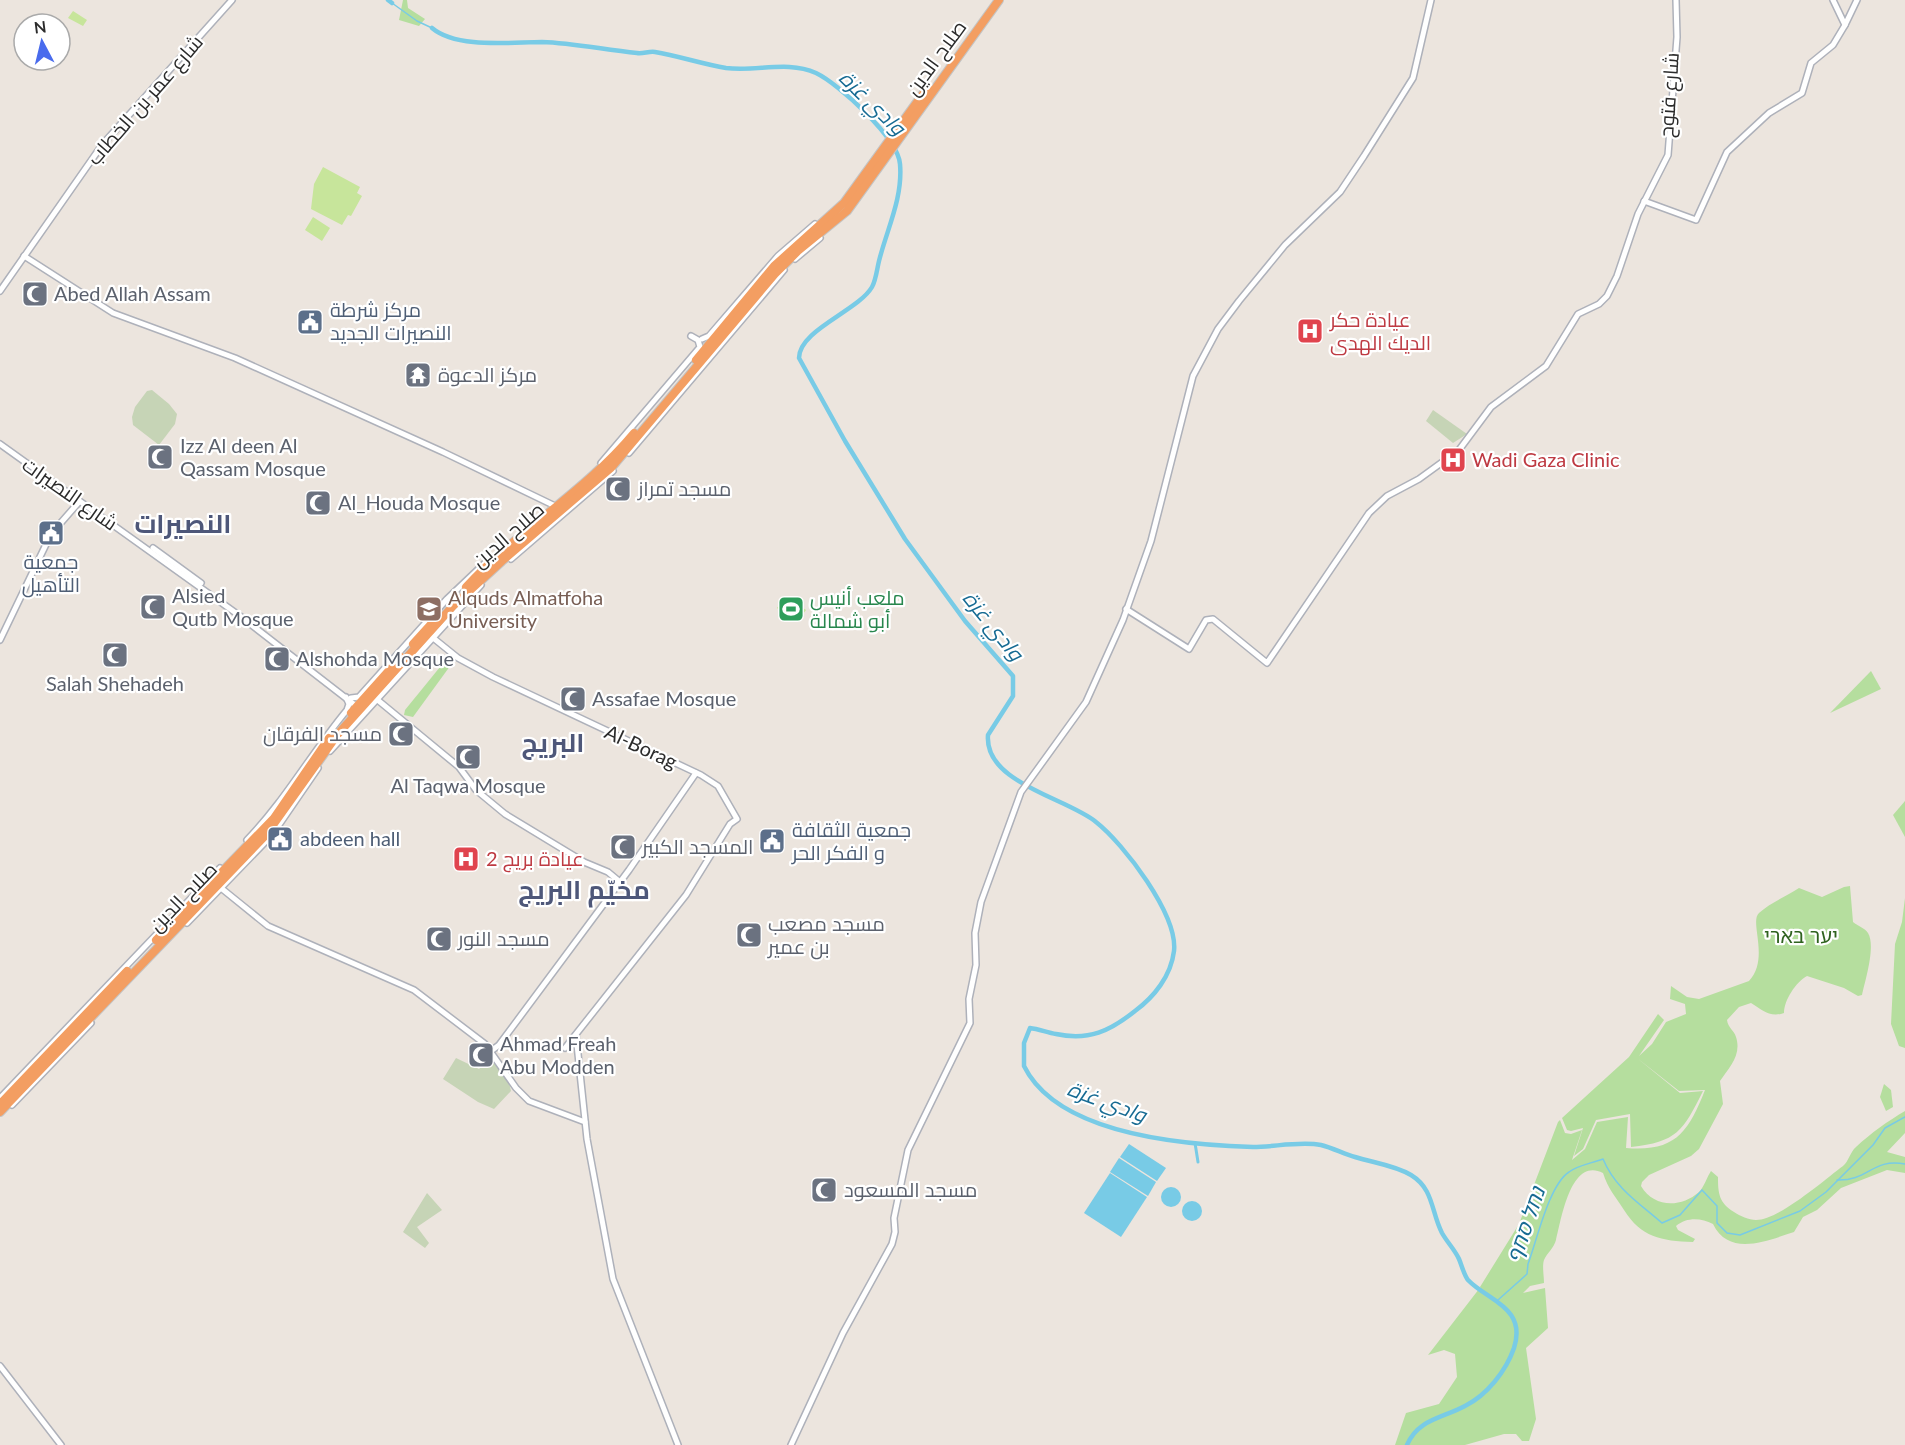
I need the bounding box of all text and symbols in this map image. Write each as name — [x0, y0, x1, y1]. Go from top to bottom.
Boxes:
north arrow — [12, 12, 72, 72]
street label: صلاح الدين — [900, 15, 973, 102]
text: N — [33, 16, 47, 37]
street label: شارع عمر بن الخطاب — [81, 29, 209, 171]
street label: شارع فتوح — [1653, 52, 1686, 138]
water label: وادي غزة — [831, 64, 912, 145]
mosque icon: Abed Allah Assam — [20, 279, 50, 309]
place label: Abed Allah Assam — [54, 281, 211, 305]
place label: مركز شرطة النصيرات الجديد — [330, 297, 452, 345]
public building icon: مركز شرطة النصيرات الجديد — [295, 307, 325, 337]
place label: عيادة حكر الديك الهدى — [1329, 307, 1431, 356]
hospital icon: عيادة حكر الديك الهدى — [1295, 316, 1325, 346]
temple icon: مركز الدعوة — [403, 360, 433, 390]
place label: مركز الدعوة — [438, 362, 537, 387]
place label: Izz Al deen Al Qassam Mosque — [180, 433, 326, 480]
mosque icon: Izz Al deen Al Qassam Mosque — [145, 442, 175, 472]
hospital icon: Wadi Gaza Clinic — [1438, 445, 1468, 475]
place label: Wadi Gaza Clinic — [1472, 447, 1620, 471]
street label: شارع النصيرات — [17, 452, 123, 537]
mosque icon: مسجد تمراز — [603, 474, 633, 504]
place label: مسجد تمراز — [637, 476, 731, 501]
mosque icon: Al_Houda Mosque — [303, 488, 333, 518]
place label: Al_Houda Mosque — [338, 490, 500, 514]
street label: صلاح الدين — [466, 497, 550, 574]
district label: النصيرات — [134, 507, 232, 539]
public building icon: جمعية التأهيل — [36, 518, 66, 548]
place label: جمعية التأهيل — [22, 549, 80, 598]
place label: Alsied Qutb Mosque — [172, 583, 294, 630]
place label: Alquds Almatfoha University — [448, 585, 603, 632]
place label: ملعب أنيس أبو شمالة — [810, 585, 905, 633]
water label: وادي غزة — [954, 585, 1031, 670]
mosque icon: Alsied Qutb Mosque — [138, 592, 168, 622]
school or university icon: Alquds Almatfoha University — [414, 594, 444, 624]
sports icon: ملعب أنيس أبو شمالة — [776, 594, 806, 624]
mosque icon: Salah Shehadeh — [100, 640, 130, 670]
mosque icon: Alshohda Mosque — [262, 644, 292, 674]
place label: Alshohda Mosque — [296, 646, 454, 670]
place label: Salah Shehadeh — [46, 671, 184, 695]
mosque icon: Assafae Mosque — [558, 684, 588, 714]
place label: Assafae Mosque — [592, 686, 736, 710]
mosque icon: مسجد الفرقان — [386, 719, 416, 749]
street label: Al-Borag — [601, 719, 681, 773]
place label: مسجد الفرقان — [263, 721, 382, 747]
district label: البريج — [522, 726, 584, 760]
mosque icon: Al Taqwa Mosque — [453, 742, 483, 772]
place label: Al Taqwa Mosque — [390, 773, 546, 797]
place label: جمعية الثقافة و الفكر الحر — [791, 817, 911, 865]
public building icon: abdeen hall — [265, 824, 295, 854]
place label: abdeen hall — [300, 826, 400, 850]
public building icon: جمعية الثقافة و الفكر الحر — [757, 826, 787, 856]
mosque icon: المسجد الكبير — [608, 832, 638, 862]
place label: المسجد الكبير — [641, 834, 753, 859]
hospital icon: عيادة بريج 2 — [451, 844, 481, 874]
place label: عيادة بريج 2 — [486, 846, 584, 873]
street label: صلاح الدين — [143, 857, 223, 938]
district label: مخيّم البريج — [518, 873, 650, 908]
place label: مسجد مصعب بن عمير — [767, 911, 885, 960]
mosque icon: مسجد مصعب بن عمير — [734, 920, 764, 950]
park label: יער בארי — [1764, 923, 1838, 947]
mosque icon: مسجد النور — [424, 924, 454, 954]
place label: مسجد النور — [457, 926, 550, 951]
place label: Ahmad Freah Abu Modden — [500, 1031, 616, 1078]
mosque icon: Ahmad Freah Abu Modden — [466, 1040, 496, 1070]
water label: وادي غزة — [1063, 1075, 1152, 1133]
mosque icon: مسجد المسعود — [809, 1175, 839, 1205]
place label: مسجد المسعود — [844, 1177, 977, 1202]
water label: נחל סחף — [1500, 1182, 1551, 1266]

